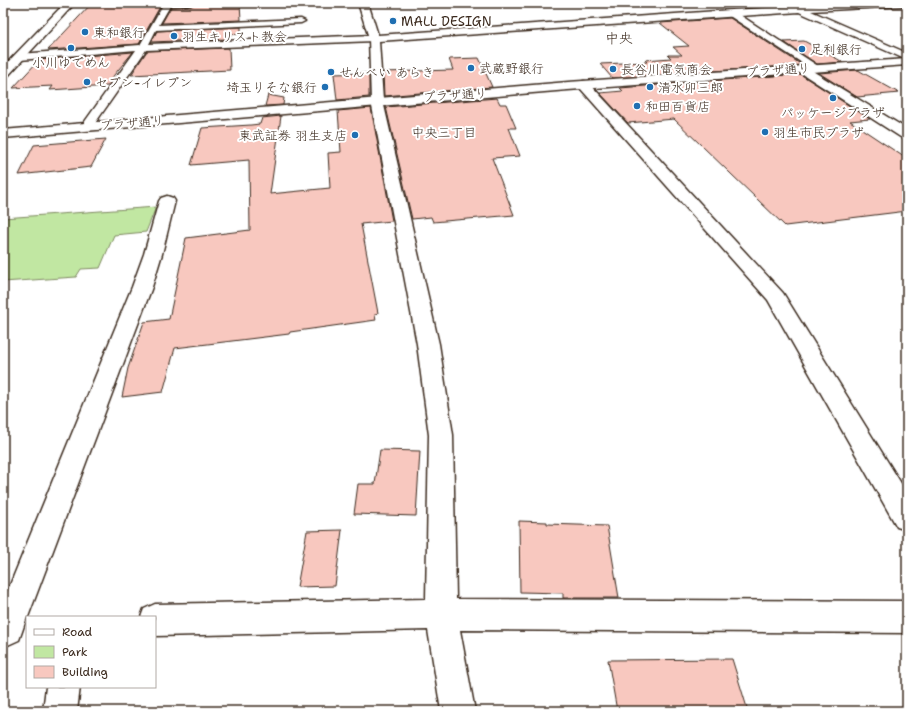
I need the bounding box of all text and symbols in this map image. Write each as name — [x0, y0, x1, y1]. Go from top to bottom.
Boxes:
place label: MALL DESIGN — [401, 13, 492, 30]
marker: MALL DESIGN — [388, 16, 398, 26]
place label: 東和銀行 — [93, 24, 145, 41]
marker: 東和銀行 — [80, 27, 90, 37]
place label: 羽生キリスト教会 — [182, 28, 287, 45]
district label: 中央 — [605, 29, 633, 47]
marker: 羽生キリスト教会 — [169, 31, 179, 41]
place label: 足利銀行 — [810, 41, 862, 58]
marker: 小川ゆでめん — [66, 43, 76, 53]
marker: 足利銀行 — [797, 44, 807, 54]
place label: 小川ゆでめん — [32, 54, 110, 71]
street label: プラザ通り — [745, 59, 811, 81]
place label: 武蔵野銀行 — [479, 60, 544, 77]
place label: 長谷川電気商会 — [621, 61, 712, 78]
marker: 武蔵野銀行 — [466, 63, 476, 73]
place label: せんべい あらき — [339, 64, 434, 81]
marker: 長谷川電気商会 — [608, 64, 618, 74]
marker: せんべい あらき — [326, 67, 336, 77]
place label: セブン-イレブン — [95, 74, 192, 91]
marker: セブン-イレブン — [82, 77, 92, 87]
place label: 埼玉りそな銀行 — [226, 79, 317, 96]
place label: 清水卯三郎 — [658, 79, 723, 96]
marker: 埼玉りそな銀行 — [320, 82, 330, 92]
marker: 清水卯三郎 — [645, 82, 655, 92]
street label: プラザ通り — [422, 84, 488, 106]
marker: パッケージプラザ — [828, 93, 838, 103]
place label: 和田百貨店 — [645, 98, 710, 115]
marker: 和田百貨店 — [632, 101, 642, 111]
place label: パッケージプラザ — [781, 104, 885, 121]
street label: プラザ通り — [99, 112, 165, 134]
district label: 中央三丁目 — [411, 124, 477, 141]
place label: 羽生市民プラザ — [773, 124, 864, 141]
place label: 東武証券 羽生支店 — [239, 127, 347, 144]
marker: 羽生市民プラザ — [760, 127, 770, 137]
marker: 東武証券 羽生支店 — [350, 130, 360, 140]
legend — [26, 616, 156, 688]
text: Road — [62, 624, 93, 640]
text: Park — [62, 644, 88, 660]
text: Building — [62, 664, 108, 680]

